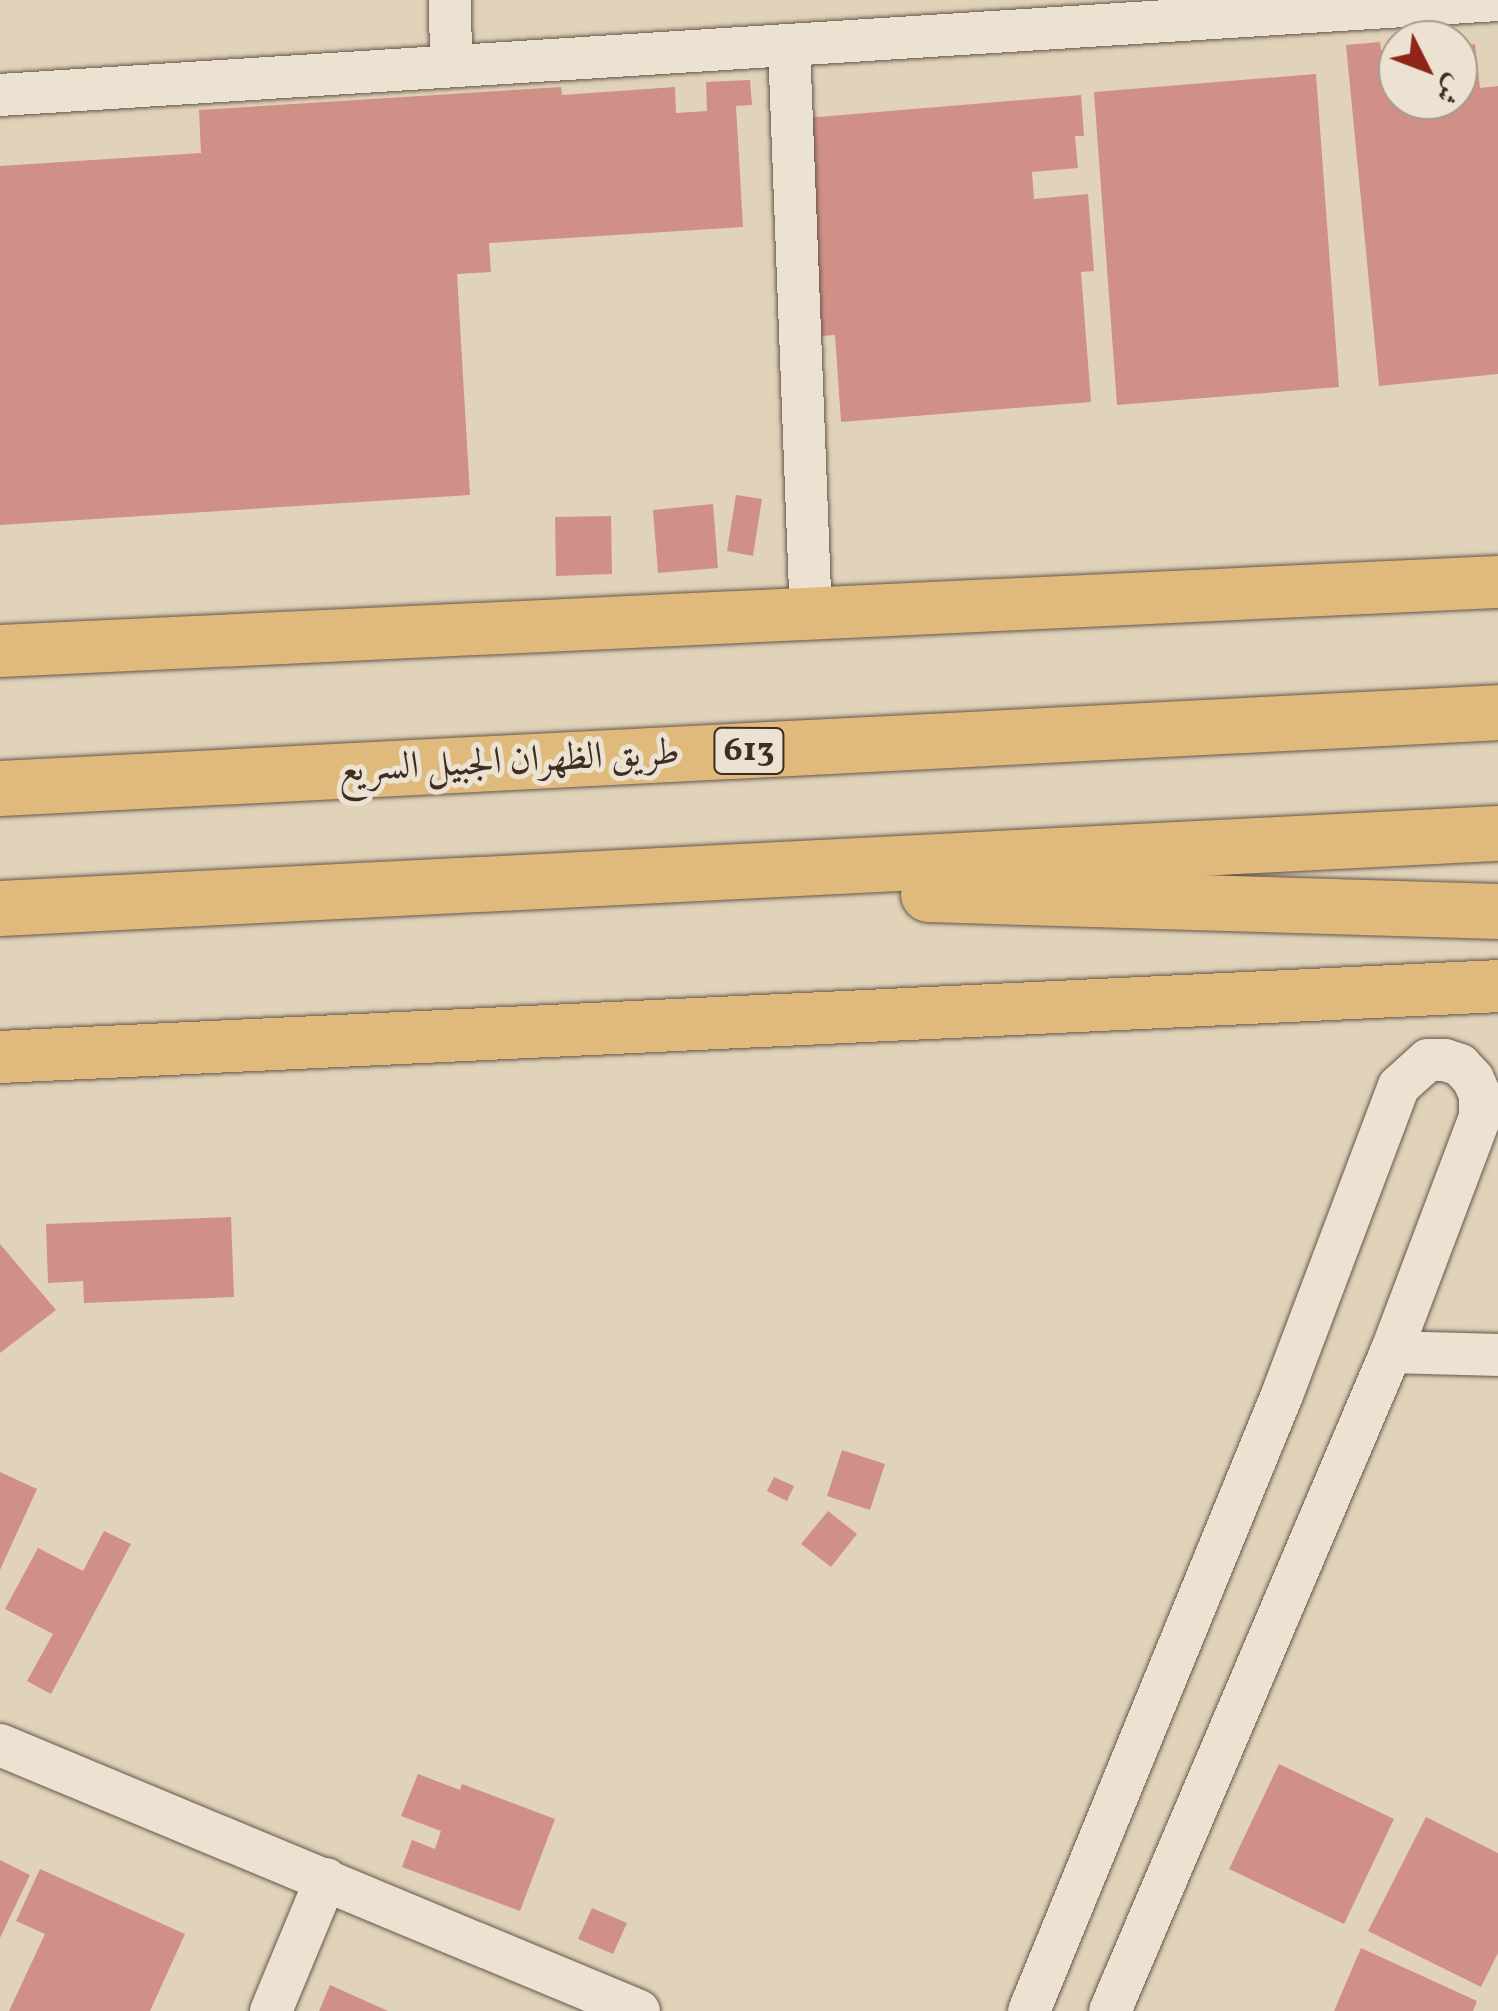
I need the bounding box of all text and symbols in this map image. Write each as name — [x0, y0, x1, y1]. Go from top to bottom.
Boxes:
north arrow — [1378, 20, 1478, 120]
text: ش — [1425, 66, 1473, 112]
road number: 613 — [712, 721, 786, 781]
street label: طريق الظهران الجبيل السريع — [337, 731, 681, 795]

